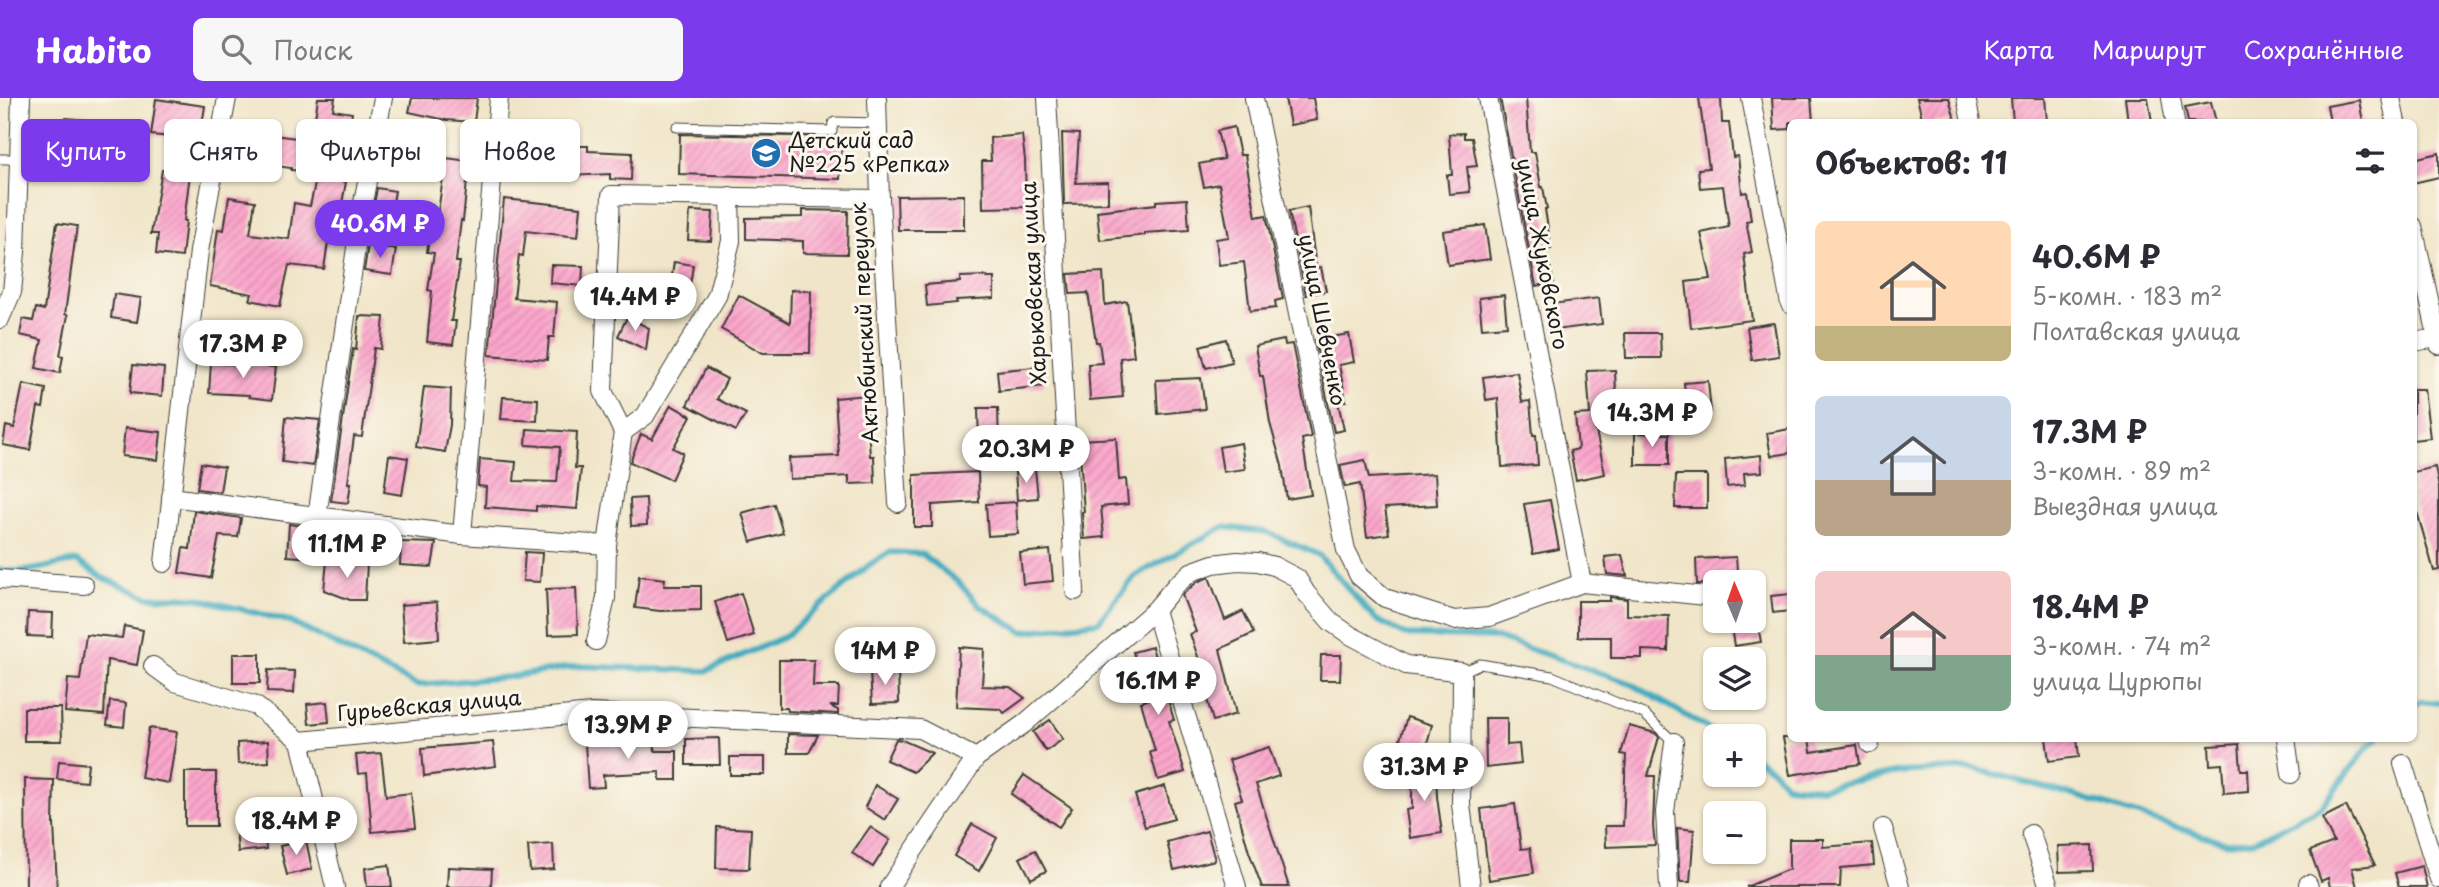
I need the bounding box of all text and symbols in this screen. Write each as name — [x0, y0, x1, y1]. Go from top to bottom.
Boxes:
search box — [193, 18, 683, 81]
text: Habito — [35, 24, 151, 74]
icon: search — [217, 30, 255, 68]
text: Поиск — [273, 30, 352, 69]
text: Карта — [1983, 31, 2054, 67]
text: Маршрут — [2092, 31, 2206, 67]
text: Сохранённые — [2244, 31, 2404, 67]
chip: Купить — [21, 119, 150, 182]
chip: Снять — [164, 119, 282, 182]
chip: Фильтры — [296, 119, 446, 182]
chip: Новое — [460, 119, 580, 182]
place label: Детский сад №225 «Репка» — [788, 123, 950, 179]
school or university icon: Детский сад №225 «Репка» — [749, 136, 783, 170]
text: Объектов: 11 — [1815, 139, 2008, 184]
icon: filters — [2351, 142, 2389, 180]
street label: улица Жуковского — [1510, 155, 1578, 352]
street label: Харьковская улица — [1011, 180, 1053, 385]
pin: 40.6M ₽ — [315, 200, 445, 260]
street label: Актюбинский переулок — [841, 201, 885, 444]
text: 40.6M ₽ — [331, 205, 429, 240]
street label: улица Шевченко — [1292, 231, 1356, 408]
text: 40.6M ₽ — [2032, 233, 2160, 278]
icon: home — [1871, 249, 1955, 333]
pin: 14.4M ₽ — [570, 274, 700, 333]
text: 14.4M ₽ — [590, 278, 680, 313]
text: 5-комн. · 183 m² — [2032, 278, 2222, 313]
text: Полтавская улица — [2032, 313, 2240, 348]
pin: 17.3M ₽ — [178, 320, 308, 380]
text: 17.3M ₽ — [199, 325, 287, 360]
pin: 14.3M ₽ — [1587, 390, 1717, 449]
text: 14.3M ₽ — [1607, 394, 1697, 429]
text: 17.3M ₽ — [2032, 408, 2147, 453]
icon: home — [1871, 424, 1955, 508]
pin: 20.3M ₽ — [961, 426, 1091, 485]
text: 20.3M ₽ — [978, 430, 1074, 465]
text: 3-комн. · 89 m² — [2032, 453, 2211, 488]
text: Выездная улица — [2032, 488, 2217, 523]
pin: 11.1M ₽ — [282, 520, 412, 580]
text: 11.1M ₽ — [307, 525, 387, 560]
north arrow — [1703, 570, 1766, 634]
map controls — [1703, 570, 1766, 864]
text: 18.4M ₽ — [2032, 583, 2149, 628]
icon: home — [1871, 599, 1955, 683]
pin: 14M ₽ — [836, 628, 934, 687]
text: 3-комн. · 74 m² — [2032, 628, 2211, 663]
text: 14M ₽ — [851, 632, 919, 667]
button: layers — [1703, 647, 1766, 710]
pin: 16.1M ₽ — [1093, 658, 1223, 717]
text: 16.1M ₽ — [1116, 662, 1200, 697]
text: улица Цурюпы — [2032, 663, 2202, 698]
street label: Гурьевская улица — [335, 680, 523, 728]
pin: 13.9M ₽ — [563, 702, 693, 761]
text: 13.9M ₽ — [584, 706, 672, 741]
button: + — [1703, 724, 1766, 787]
pin: 31.3M ₽ — [1359, 744, 1489, 803]
text: 31.3M ₽ — [1379, 748, 1469, 783]
pin: 18.4M ₽ — [231, 798, 361, 857]
button: − — [1703, 801, 1766, 864]
text: 18.4M ₽ — [251, 802, 341, 837]

